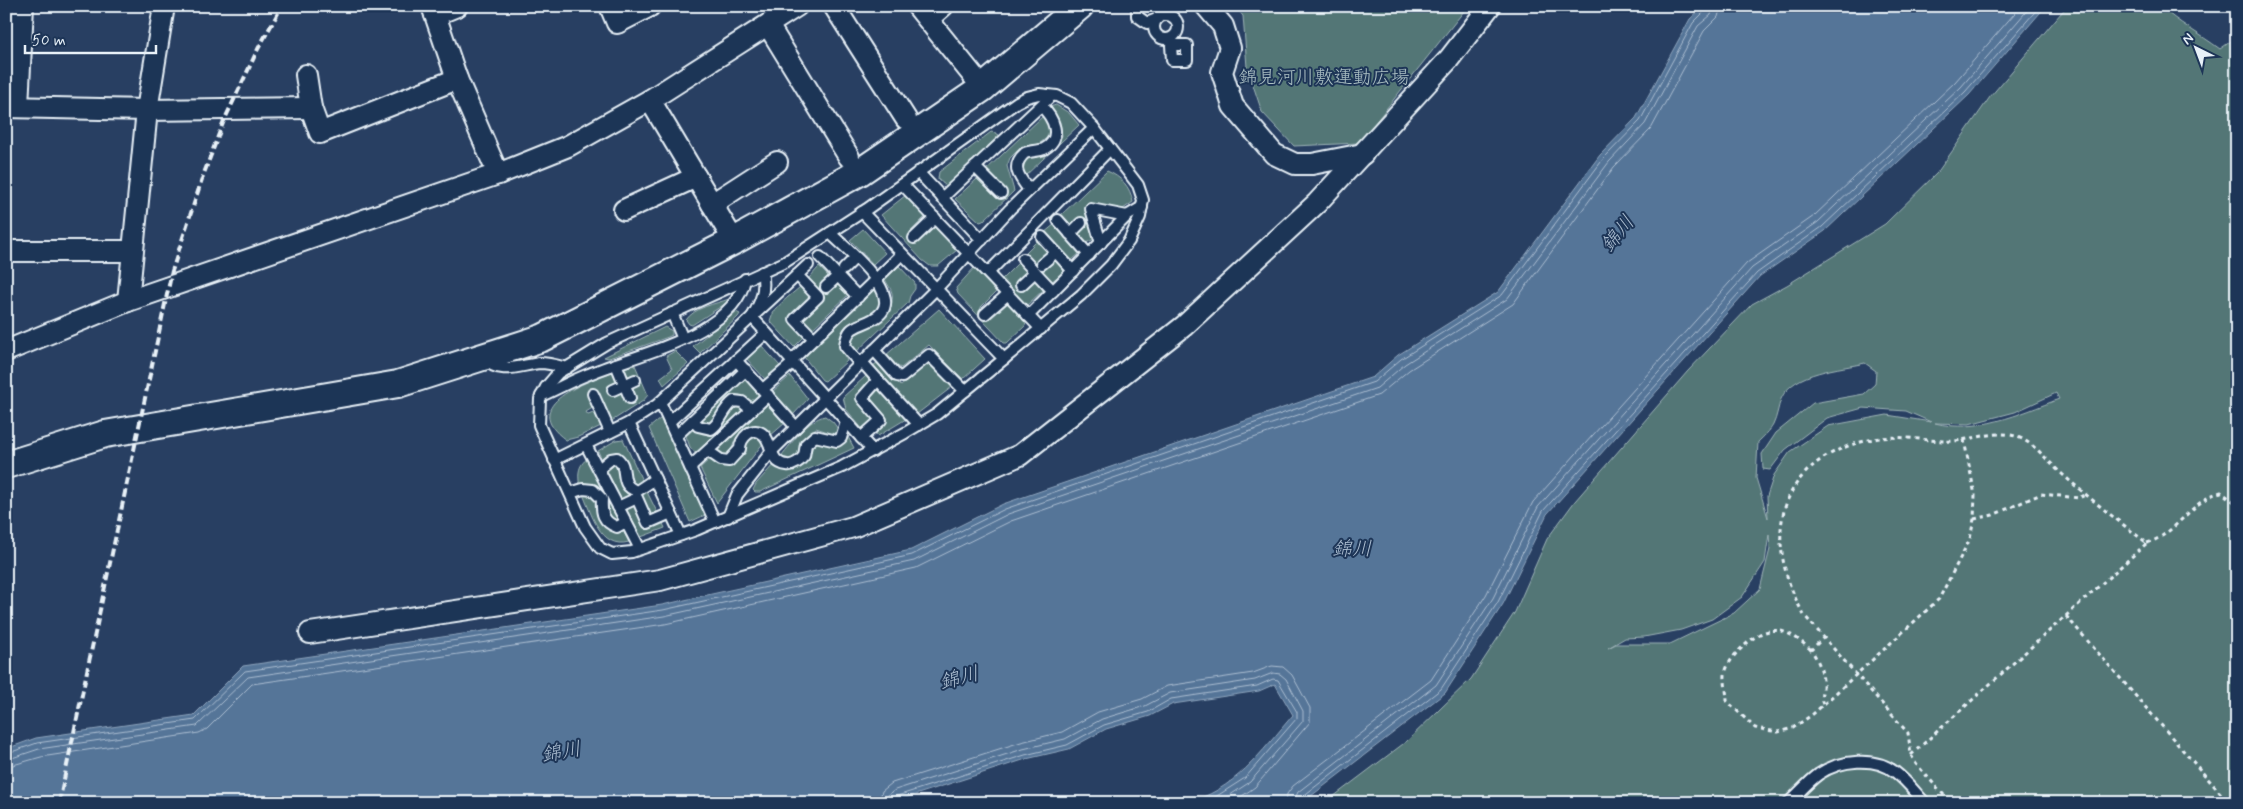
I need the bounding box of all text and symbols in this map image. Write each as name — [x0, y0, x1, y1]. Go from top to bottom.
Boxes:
scale bar — [25, 22, 156, 54]
north arrow — [2170, 22, 2220, 72]
text: N — [2178, 29, 2197, 49]
text: 50 m — [32, 31, 66, 51]
park label: 錦見河川敷運動広場 — [1238, 65, 1410, 90]
water label: 錦川 — [1595, 210, 1641, 258]
water label: 錦川 — [1332, 536, 1372, 563]
water label: 錦川 — [937, 661, 982, 696]
water label: 錦川 — [539, 736, 583, 769]

